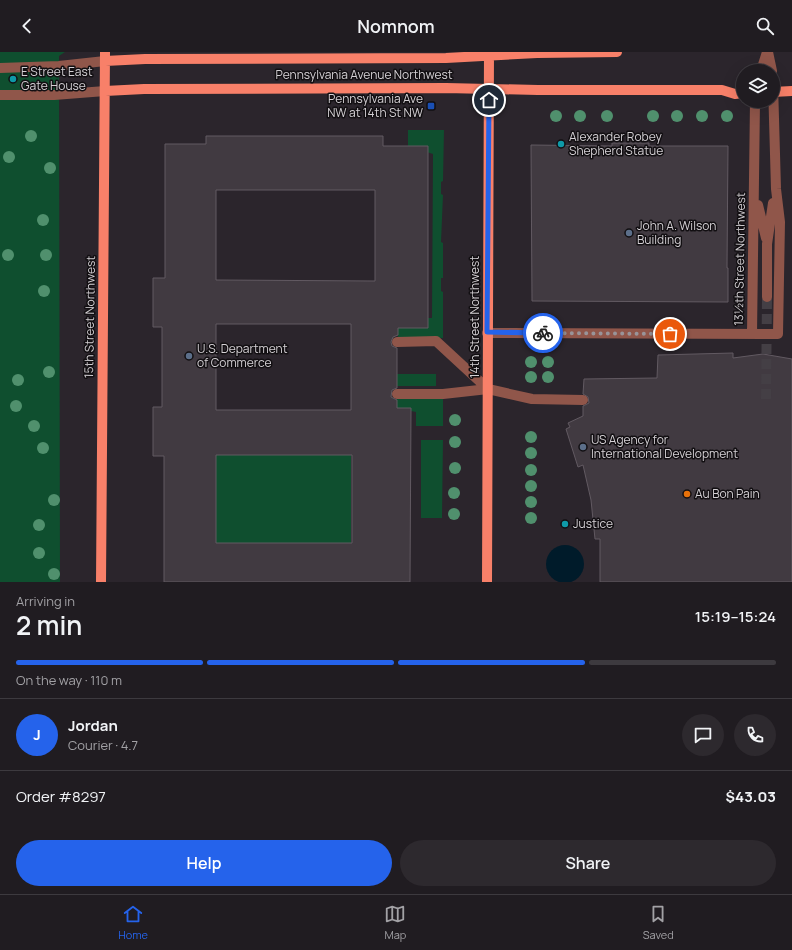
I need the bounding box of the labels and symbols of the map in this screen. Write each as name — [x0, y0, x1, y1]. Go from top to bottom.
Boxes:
place label: E Street East Gate House — [21, 63, 93, 94]
street label: Pennsylvania Avenue Northwest — [275, 66, 453, 83]
marker: E Street East Gate House — [8, 74, 18, 84]
pin — [472, 83, 506, 117]
place label: Pennsylvania Ave NW at 14th St NW — [327, 90, 424, 121]
marker: Pennsylvania Ave NW at 14th St NW — [426, 101, 436, 111]
place label: Alexander Robey Shepherd Statue — [569, 128, 663, 159]
marker: Alexander Robey Shepherd Statue — [556, 139, 566, 149]
street label: 13½th Street Northwest — [730, 192, 749, 326]
place label: John A. Wilson Building — [637, 217, 716, 248]
marker: John A. Wilson Building — [624, 228, 634, 238]
street label: 15th Street Northwest — [80, 256, 99, 378]
street label: 14th Street Northwest — [466, 256, 483, 378]
courier — [523, 313, 563, 353]
pin — [653, 317, 687, 351]
place label: U.S. Department of Commerce — [197, 340, 288, 371]
marker: U.S. Department of Commerce — [184, 351, 194, 361]
place label: US Agency for International Development — [591, 431, 738, 462]
marker: US Agency for International Development — [578, 442, 588, 452]
place label: Au Bon Pain — [695, 485, 760, 502]
marker: Au Bon Pain — [682, 489, 692, 499]
place label: Justice — [573, 515, 613, 532]
marker: Justice — [560, 519, 570, 529]

